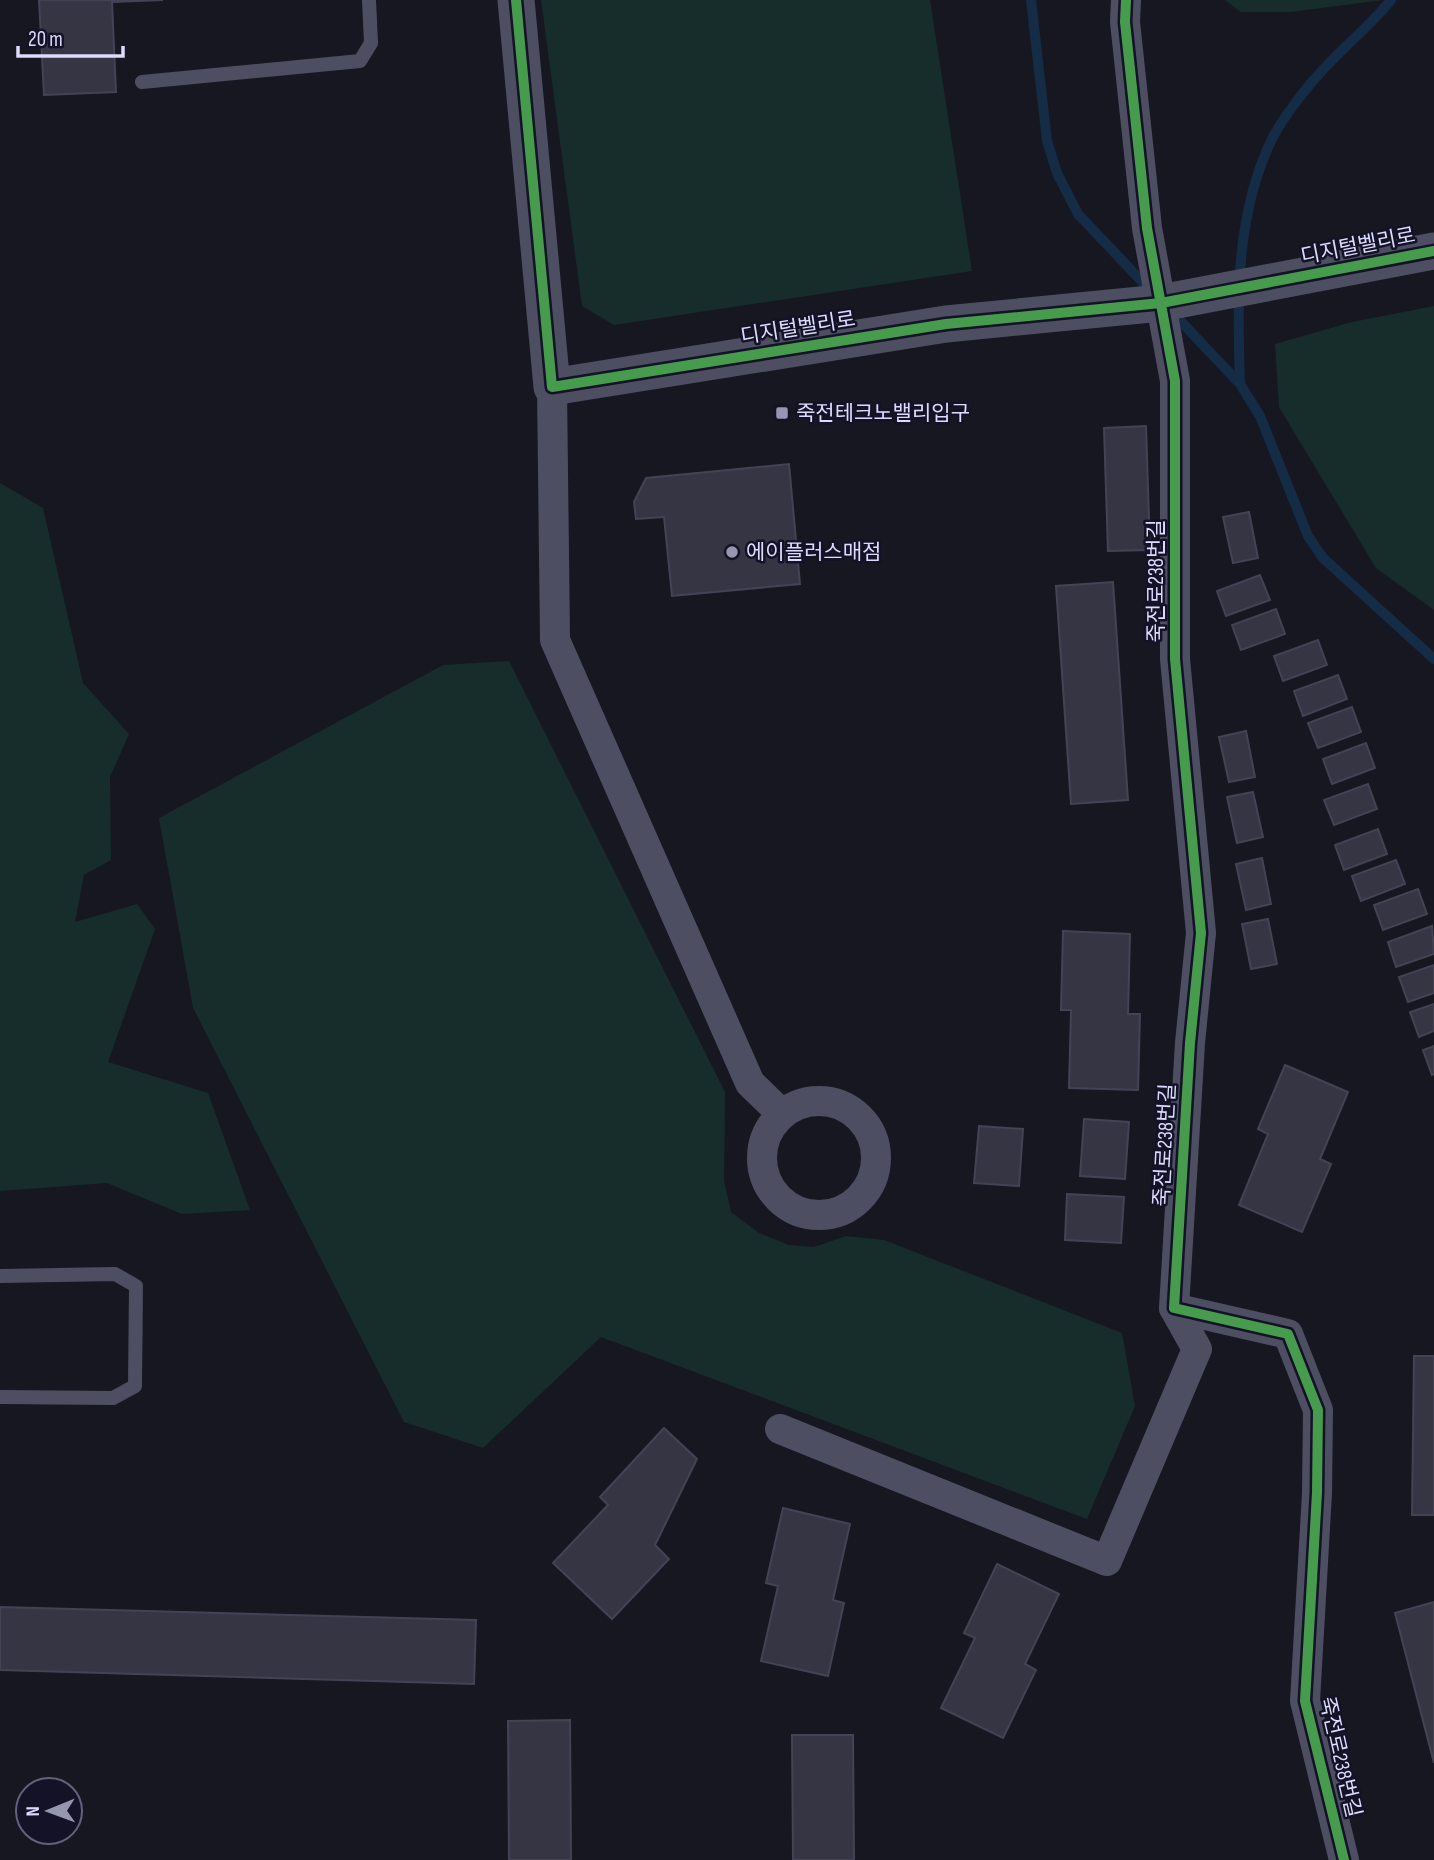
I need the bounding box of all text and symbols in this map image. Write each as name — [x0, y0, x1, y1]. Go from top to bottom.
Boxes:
scale bar — [18, 14, 122, 58]
text: 20 m — [28, 27, 63, 52]
street label: 디지털벨리로 — [1299, 223, 1417, 269]
street label: 디지털벨리로 — [739, 307, 857, 349]
place label: 죽전테크노밸리입구 — [796, 401, 970, 426]
marker: 죽전테크노밸리입구 — [774, 405, 790, 421]
street label: 죽전로238번길 — [1144, 519, 1169, 643]
place label: 에이플러스매점 — [746, 540, 881, 565]
marker: 에이플러스매점 — [724, 544, 740, 560]
street label: 죽전로238번길 — [1149, 1083, 1181, 1207]
street label: 죽전로238번길 — [1314, 1694, 1366, 1820]
north arrow — [14, 1776, 84, 1846]
text: N — [22, 1806, 45, 1817]

